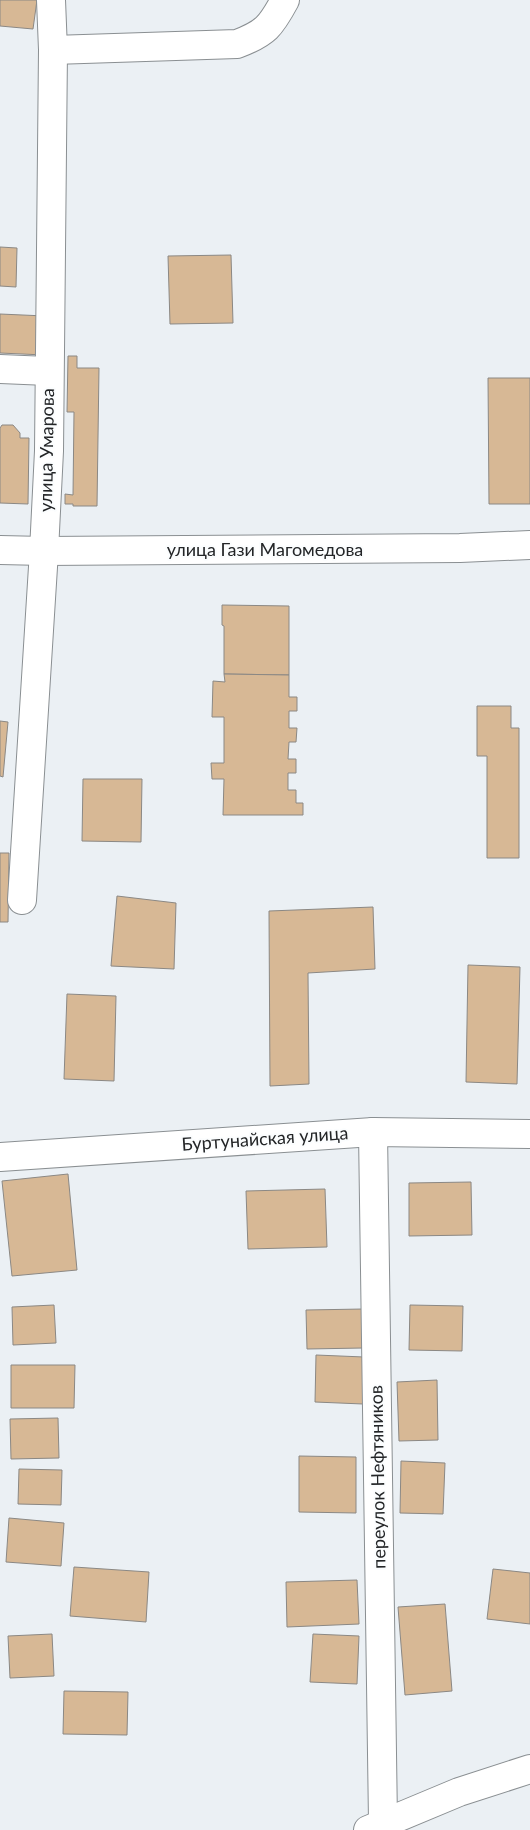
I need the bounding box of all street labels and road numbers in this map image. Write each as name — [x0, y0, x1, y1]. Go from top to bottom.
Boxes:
street label: улица Умарова — [34, 388, 58, 512]
street label: улица Гази Магомедова — [167, 538, 363, 560]
street label: Буртунайская улица — [181, 1121, 349, 1155]
street label: переулок Нефтяников — [364, 1385, 390, 1569]

